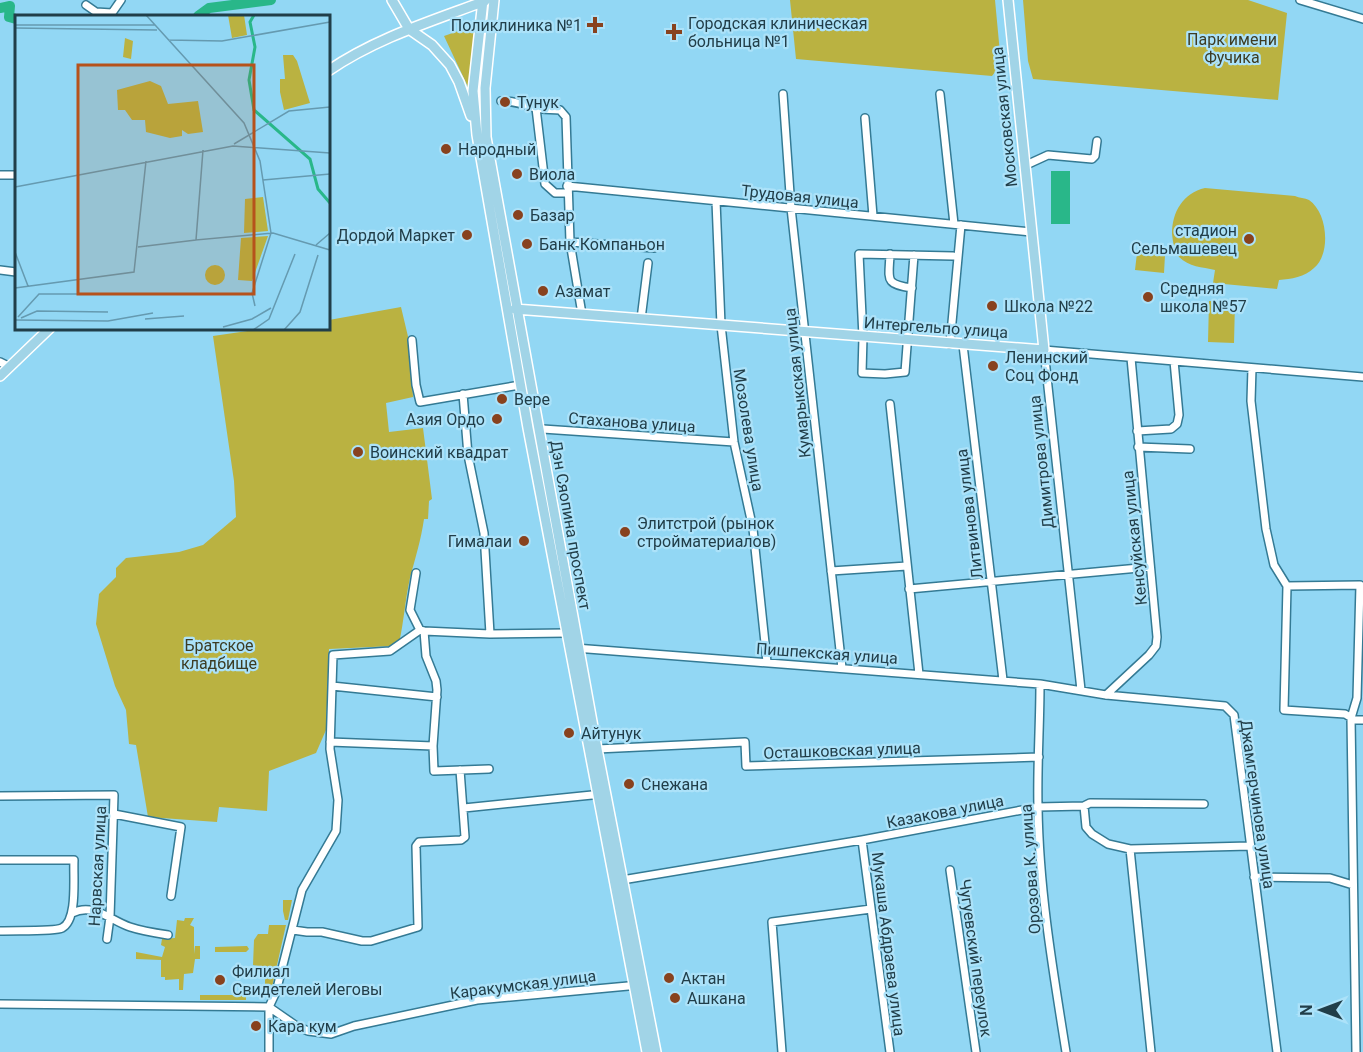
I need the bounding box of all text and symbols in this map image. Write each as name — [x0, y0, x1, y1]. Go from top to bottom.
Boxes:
place label: Городская клиническая больница №1 — [688, 14, 868, 51]
inset map — [15, 15, 330, 330]
place label: Поликлиника №1 — [451, 16, 582, 35]
marker: Поликлиника №1 — [586, 16, 604, 34]
marker: Городская клиническая больница №1 — [665, 23, 683, 41]
park label: Парк имени Фучика — [1187, 30, 1277, 67]
street label: Московская улица — [988, 46, 1021, 188]
place label: Тунук — [517, 93, 559, 112]
marker: Тунук — [498, 95, 512, 109]
place label: Народный — [458, 140, 536, 159]
marker: Народный — [439, 142, 453, 156]
place label: Виола — [529, 165, 575, 184]
marker: Виола — [510, 167, 524, 181]
street label: Трудовая улица — [740, 181, 860, 212]
place label: Базар — [530, 206, 575, 225]
marker: Базар — [511, 208, 525, 222]
place label: стадион Сельмашевец — [1131, 221, 1238, 258]
place label: Дордой Маркет — [337, 226, 455, 245]
marker: Дордой Маркет — [460, 228, 474, 242]
marker: стадион Сельмашевец — [1242, 232, 1256, 246]
place label: Банк Компаньон — [539, 235, 665, 254]
marker: Банк Компаньон — [520, 237, 534, 251]
place label: Средняя школа №57 — [1160, 279, 1247, 316]
place label: Азамат — [555, 282, 611, 301]
marker: Азамат — [536, 284, 550, 298]
marker: Средняя школа №57 — [1141, 290, 1155, 304]
place label: Школа №22 — [1004, 297, 1093, 316]
marker: Школа №22 — [985, 299, 999, 313]
street label: Кумарыкская улица — [780, 307, 815, 459]
street label: Интергельпо улица — [863, 313, 1009, 342]
place label: Ленинский Соц Фонд — [1005, 348, 1088, 385]
marker: Ленинский Соц Фонд — [986, 359, 1000, 373]
street label: Мозолева улица — [729, 368, 768, 493]
place label: Вере — [514, 390, 550, 409]
marker: Вере — [495, 392, 509, 406]
street label: Димитрова улица — [1025, 394, 1058, 530]
street label: Стаханова улица — [568, 409, 696, 436]
place label: Азия Ордо — [406, 410, 485, 429]
marker: Азия Ордо — [490, 412, 504, 426]
street label: Дэн Сяопина проспект — [546, 439, 595, 612]
place label: Воинский квадрат — [370, 443, 509, 462]
marker: Воинский квадрат — [351, 445, 365, 459]
street label: Литвинова улица — [952, 448, 987, 580]
street label: Кенсуйская улица — [1118, 470, 1151, 606]
place label: Элитстрой (рынок стройматериалов) — [637, 514, 776, 551]
marker: Элитстрой (рынок стройматериалов) — [618, 525, 632, 539]
place label: Гималаи — [448, 532, 512, 551]
marker: Гималаи — [517, 534, 531, 548]
park label: Братское кладбище — [181, 636, 257, 673]
street label: Пишпекская улица — [755, 639, 899, 668]
street label: Джамгерчинова улица — [1236, 718, 1279, 890]
place label: Айтунук — [581, 724, 642, 743]
marker: Айтунук — [562, 726, 576, 740]
street label: Осташковская улица — [763, 738, 921, 763]
place label: Снежана — [641, 775, 708, 794]
marker: Снежана — [622, 777, 636, 791]
street label: Казакова улица — [885, 791, 1005, 832]
street label: Орозова К. улица — [1016, 803, 1045, 935]
street label: Нарвская улица — [85, 805, 110, 927]
street label: Мукаша Абдраева улица — [868, 851, 909, 1037]
street label: Чугуевский переулок — [955, 878, 996, 1039]
place label: Филиал Свидетелей Иеговы — [232, 962, 383, 999]
street label: Каракумская улица — [449, 966, 597, 1003]
place label: Актан — [681, 969, 726, 988]
marker: Актан — [662, 971, 676, 985]
marker: Филиал Свидетелей Иеговы — [213, 973, 227, 987]
north arrow — [1291, 980, 1351, 1040]
place label: Ашкана — [687, 989, 746, 1008]
marker: Ашкана — [668, 991, 682, 1005]
text: N — [1297, 1004, 1316, 1016]
place label: Кара кум — [268, 1017, 337, 1036]
marker: Кара кум — [249, 1019, 263, 1033]

